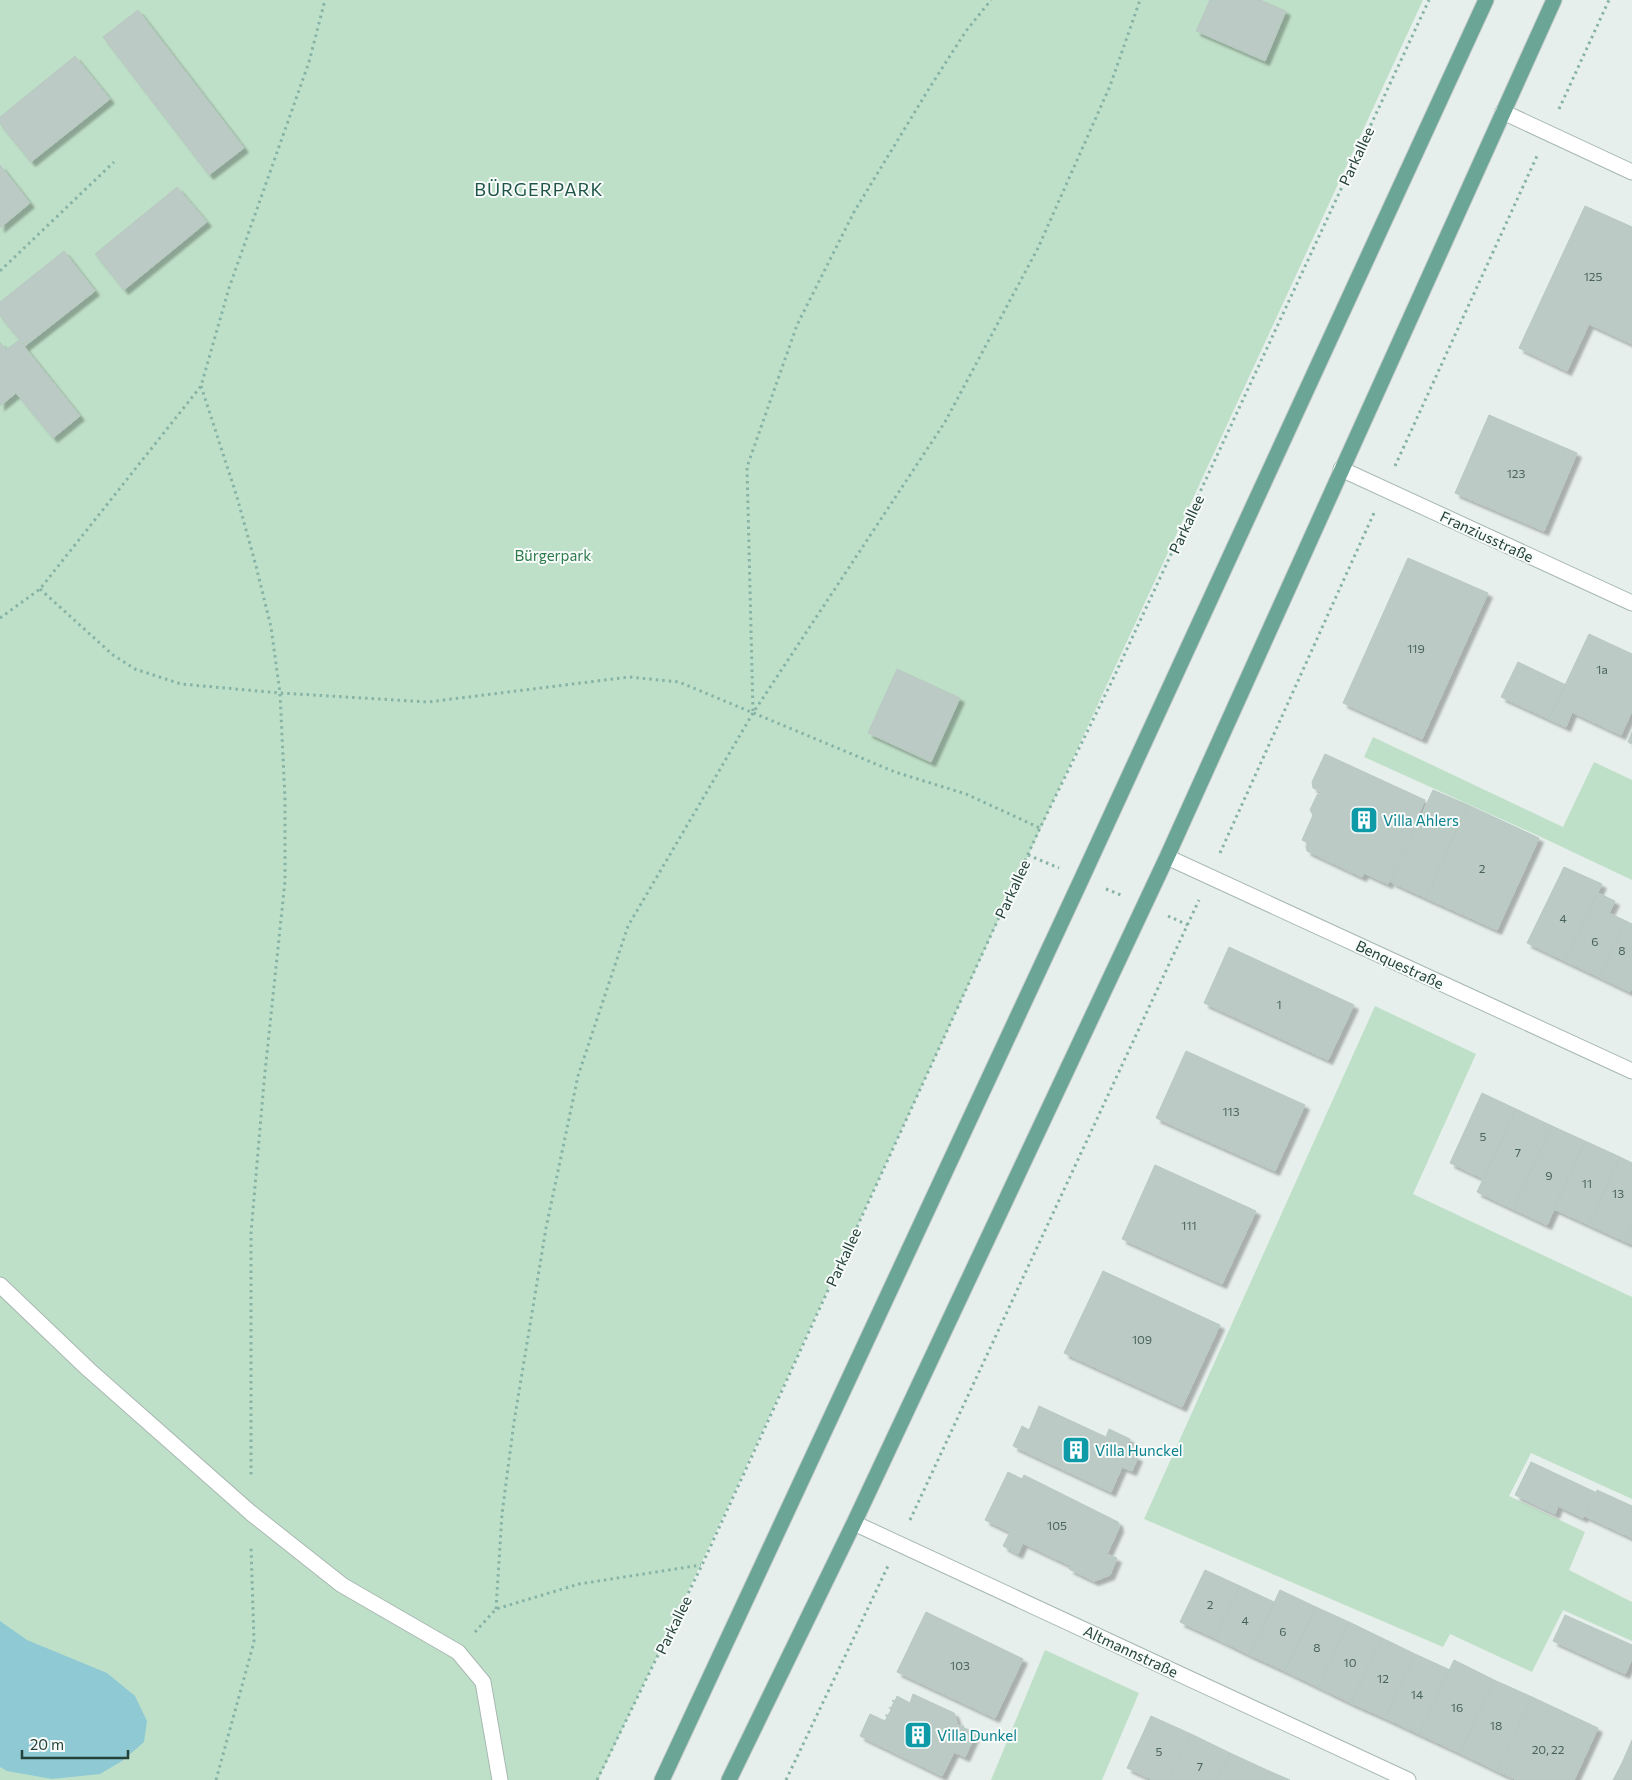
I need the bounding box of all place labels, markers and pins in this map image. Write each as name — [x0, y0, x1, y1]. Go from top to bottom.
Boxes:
building icon: Villa Ahlers — [1349, 805, 1379, 835]
place label: Villa Ahlers — [1383, 811, 1459, 829]
building icon: Villa Hunckel — [1061, 1435, 1091, 1465]
place label: Villa Hunckel — [1095, 1441, 1183, 1459]
building icon: Villa Dunkel — [903, 1720, 933, 1750]
place label: Villa Dunkel — [937, 1726, 1017, 1744]

